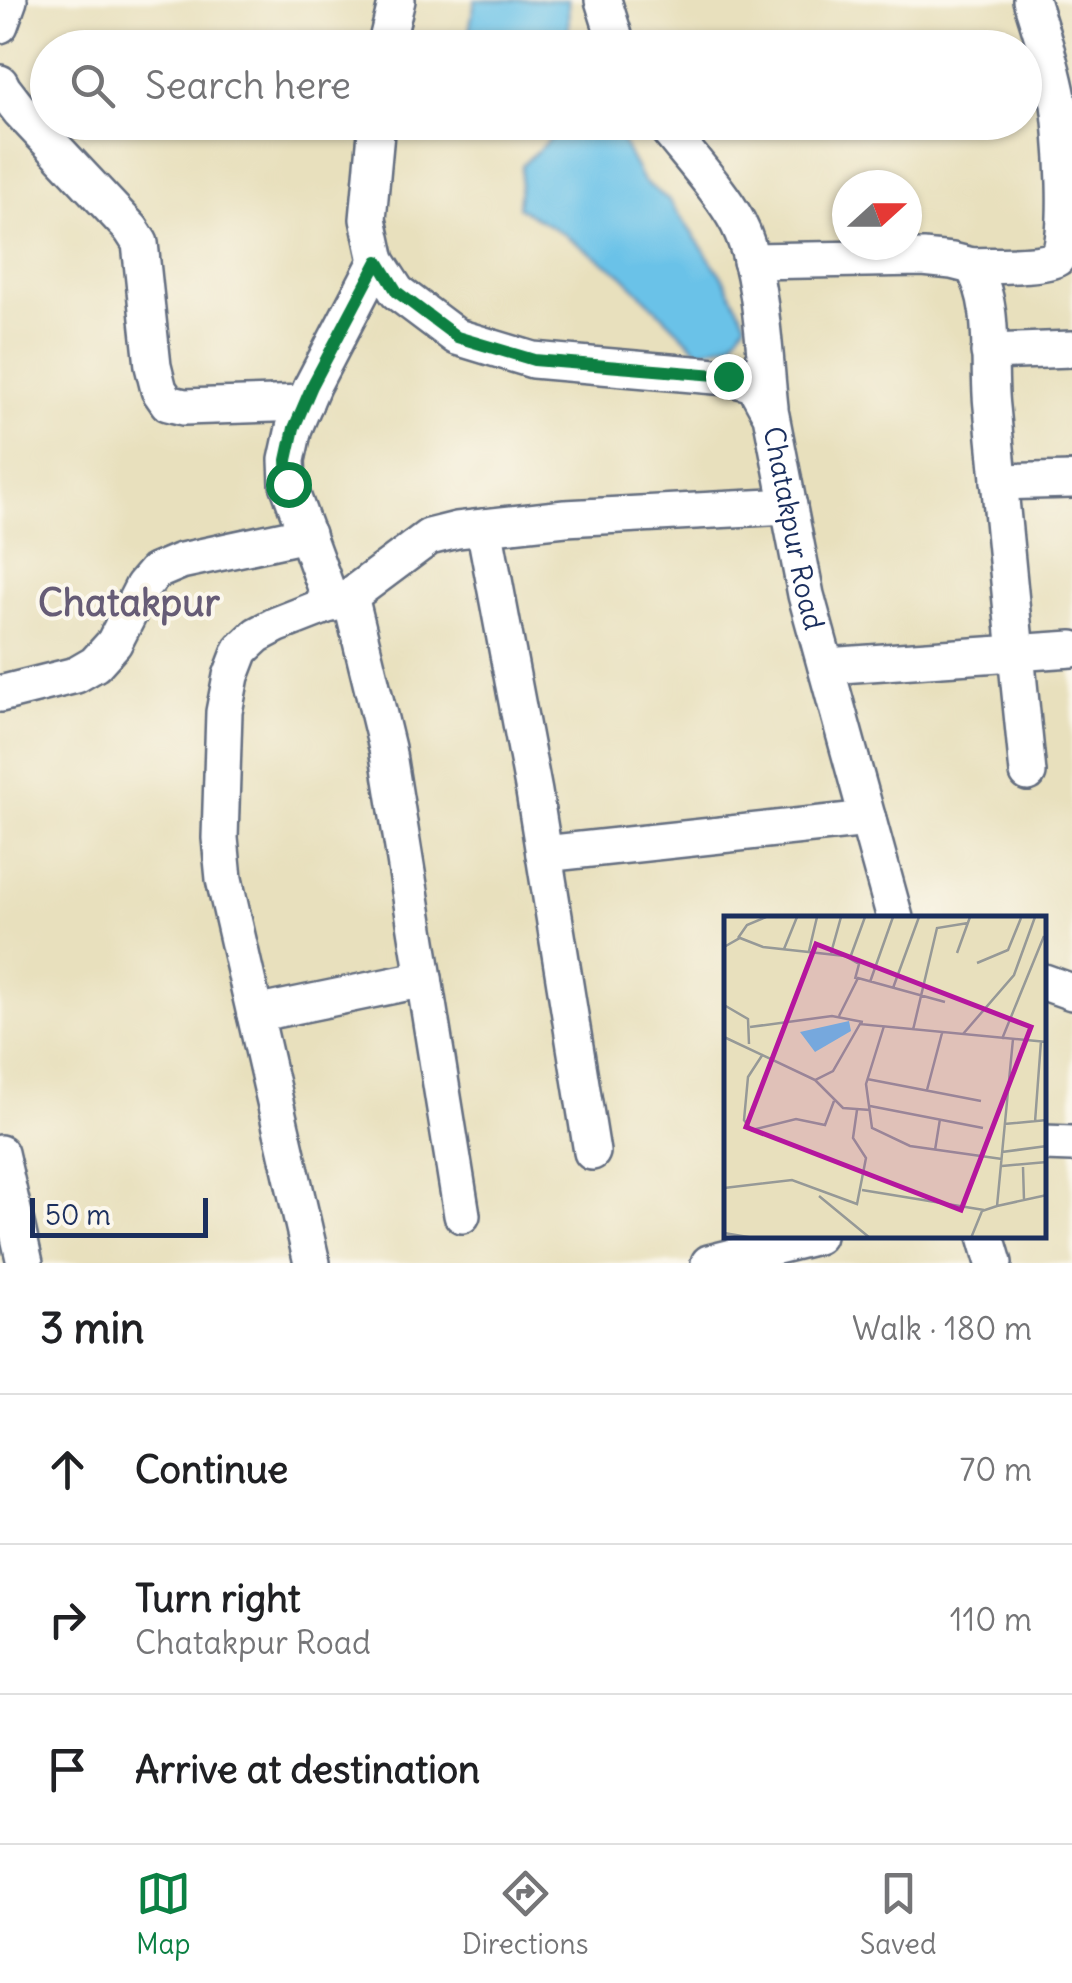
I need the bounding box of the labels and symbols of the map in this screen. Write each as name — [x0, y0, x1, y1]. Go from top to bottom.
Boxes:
north arrow — [832, 170, 922, 260]
route end — [706, 354, 752, 400]
street label: Chatakpur Road — [756, 423, 833, 634]
route start — [266, 462, 312, 508]
district label: Chatakpur — [38, 579, 220, 626]
inset map — [724, 916, 1047, 1238]
scale bar — [30, 1193, 208, 1238]

